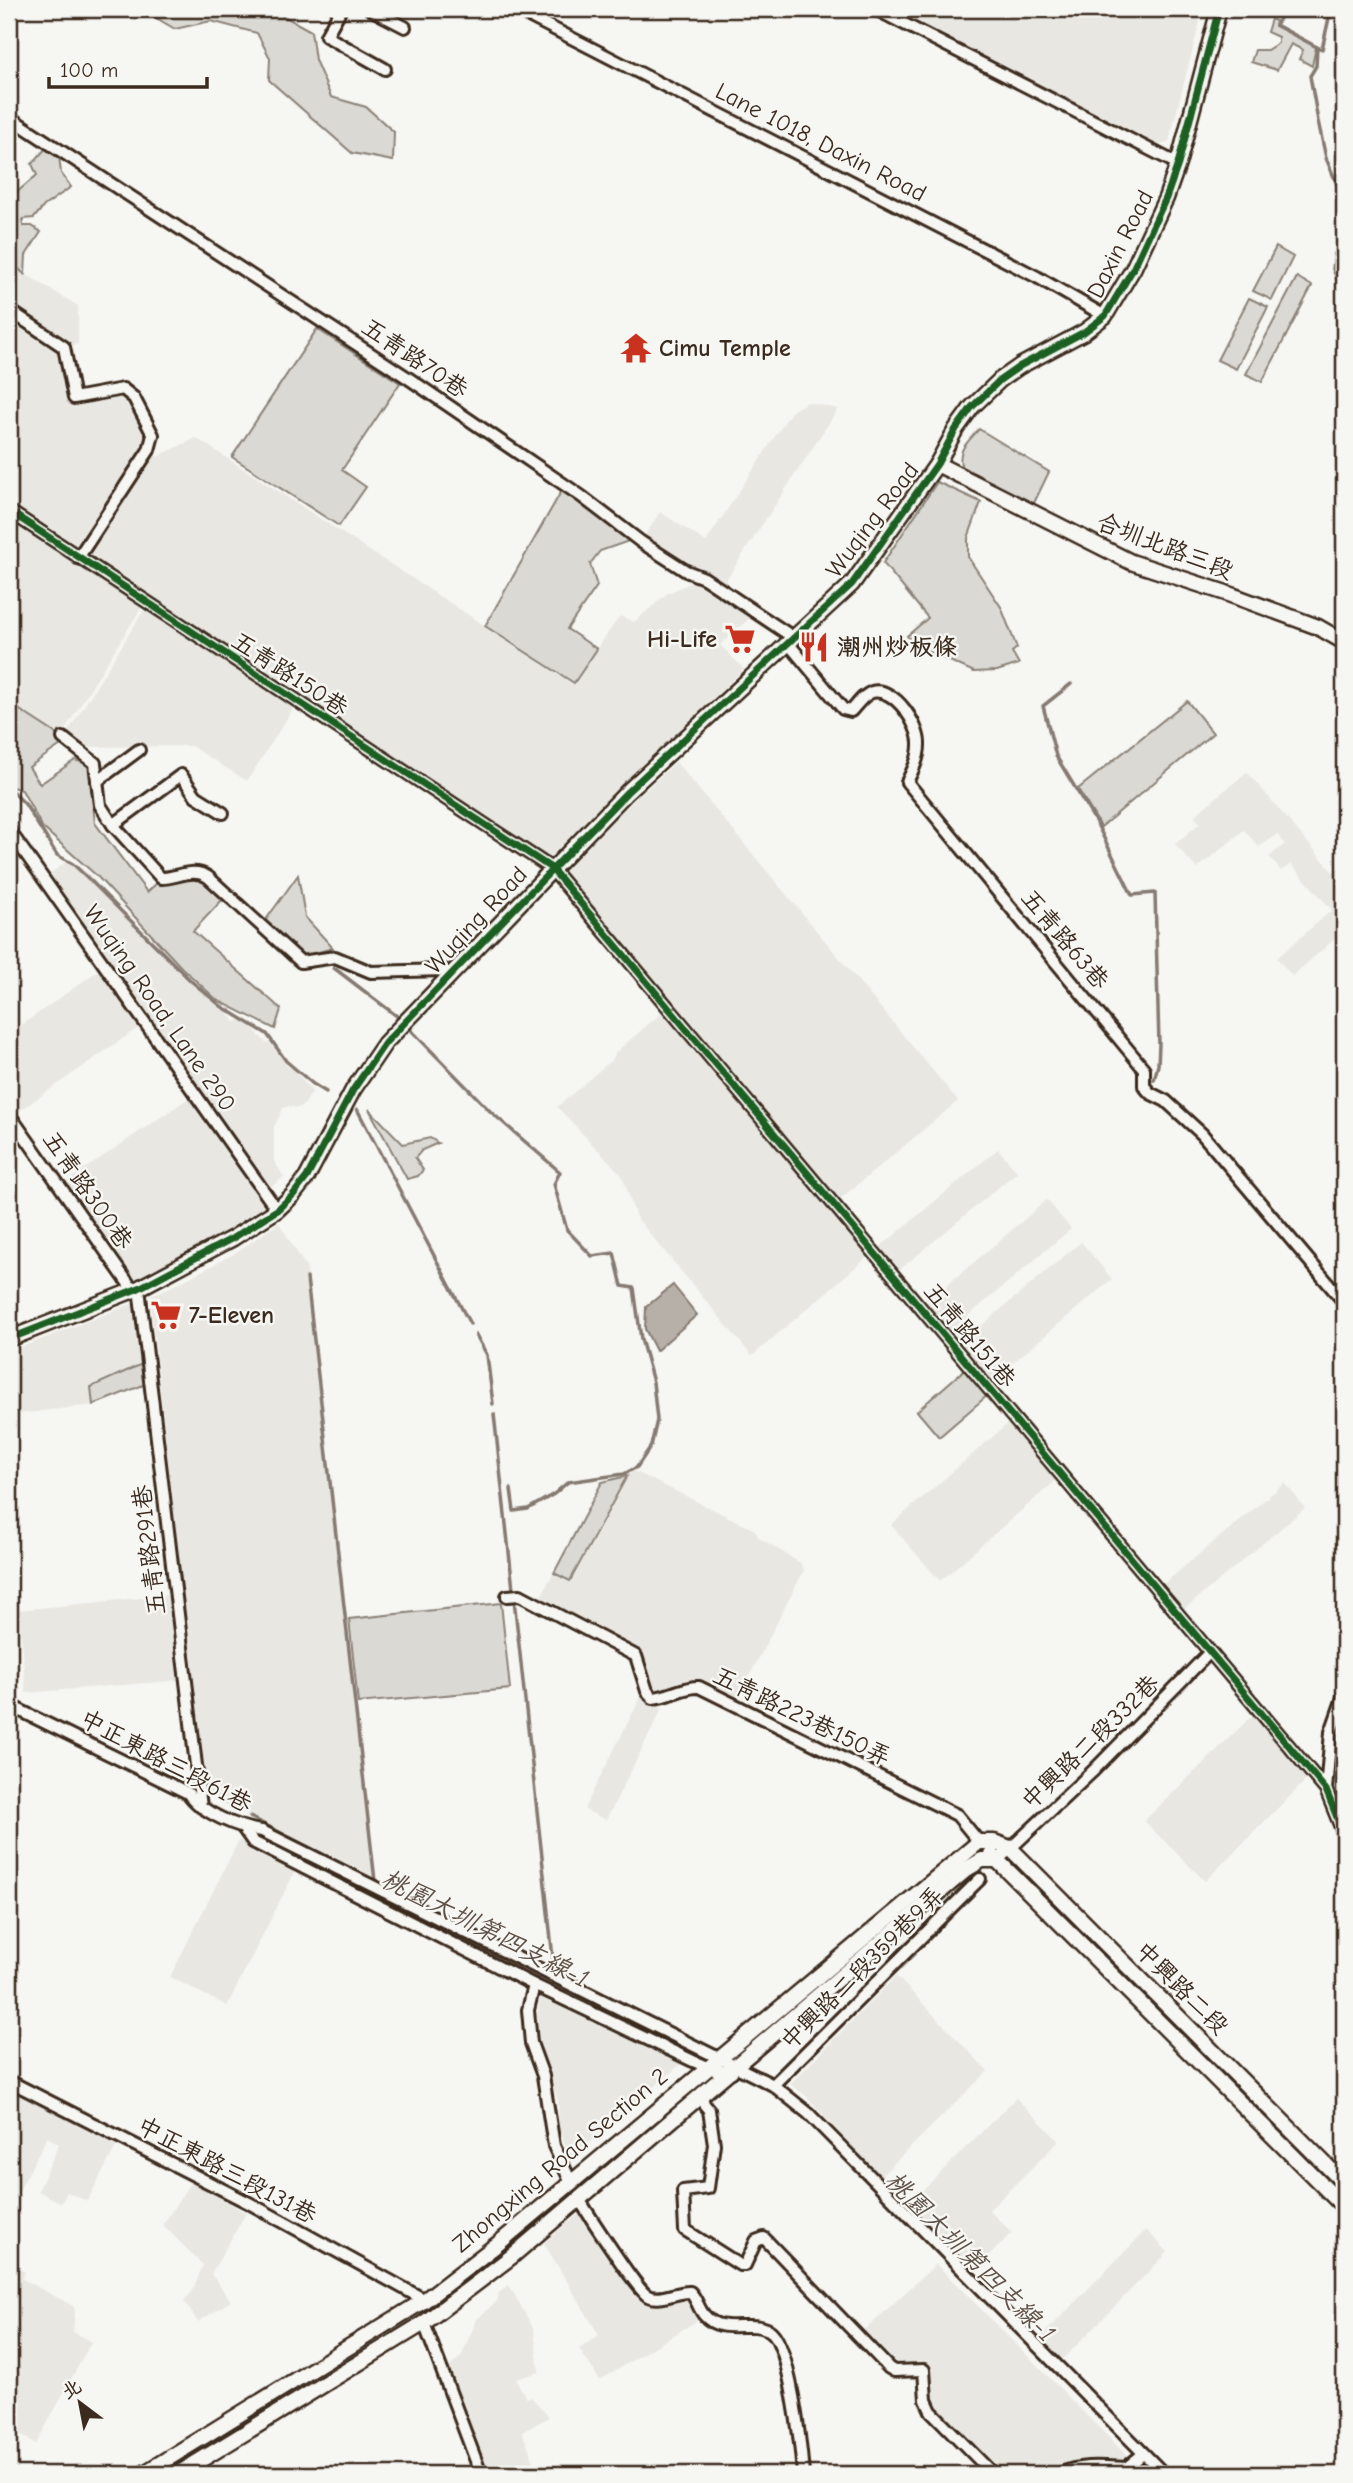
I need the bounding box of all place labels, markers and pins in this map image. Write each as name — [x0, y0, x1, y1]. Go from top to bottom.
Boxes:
temple icon: Cimu Temple — [619, 331, 653, 365]
place label: Cimu Temple — [659, 334, 791, 362]
supermarket icon: Hi-Life — [723, 622, 757, 656]
place label: Hi-Life — [647, 625, 717, 653]
restaurant icon: 潮州炒板條 — [797, 630, 831, 664]
place label: 潮州炒板條 — [837, 633, 957, 661]
supermarket icon: 7-Eleven — [149, 1298, 183, 1332]
place label: 7-Eleven — [189, 1301, 274, 1329]

